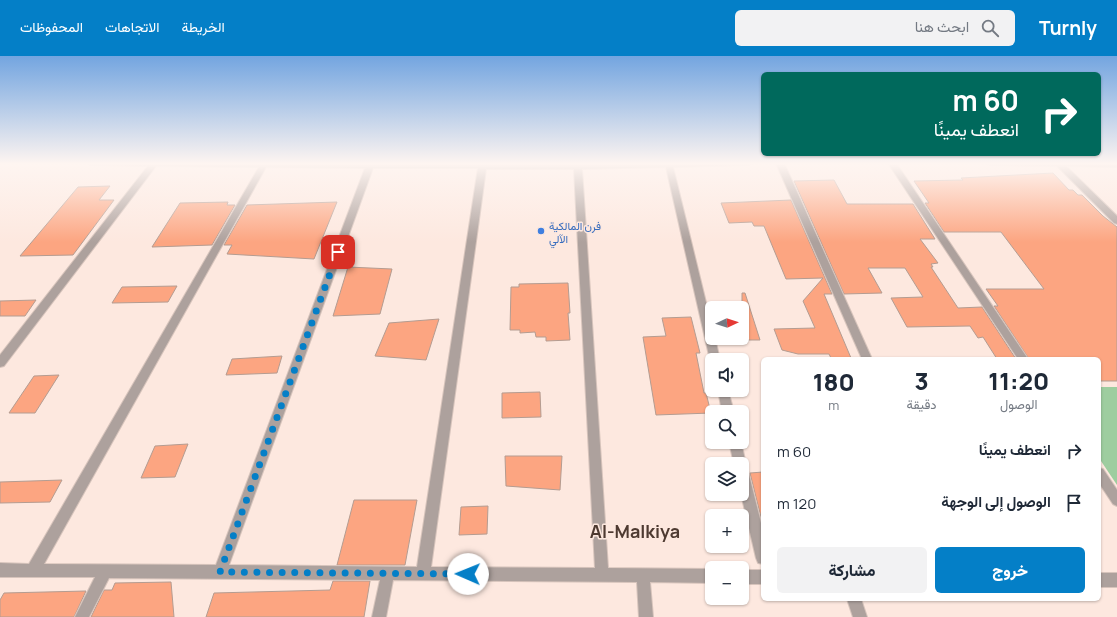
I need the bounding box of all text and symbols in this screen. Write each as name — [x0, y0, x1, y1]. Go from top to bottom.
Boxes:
search box — [735, 10, 1015, 46]
text: Turnly — [1039, 15, 1097, 41]
text: ابحث هنا — [915, 16, 969, 37]
text: المحفوظات — [20, 17, 83, 36]
text: الاتجاهات — [105, 17, 159, 36]
text: الخريطة — [181, 17, 225, 36]
icon: search — [979, 17, 1001, 39]
text: 60 m — [952, 81, 1019, 119]
icon: right — [1033, 88, 1085, 140]
text: انعطف يمينًا — [934, 117, 1019, 141]
place label: فرن المالكية الآلي — [549, 218, 601, 249]
marker: فرن المالكية الآلي — [536, 226, 546, 236]
pin — [321, 235, 355, 269]
icon: arrive — [327, 241, 349, 263]
north arrow — [705, 301, 749, 345]
map controls — [705, 301, 749, 605]
button: sound — [705, 353, 749, 397]
text: 3 — [914, 364, 929, 397]
text: 11:20 — [988, 364, 1049, 397]
text: 180 — [813, 365, 855, 398]
text: دقيقة — [906, 395, 937, 413]
text: الوصول — [1000, 395, 1038, 413]
text: m — [828, 396, 839, 414]
button: search — [705, 405, 749, 449]
text: انعطف يمينًا — [979, 439, 1051, 460]
icon: right — [1063, 440, 1085, 462]
text: 60 m — [777, 441, 811, 462]
button: layers — [705, 457, 749, 501]
text: الوصول إلى الوجهة — [941, 491, 1051, 512]
icon: arrive — [1063, 492, 1085, 514]
text: 120 m — [777, 493, 816, 514]
button: + — [705, 509, 749, 553]
district label: Al-Malkiya — [590, 519, 680, 543]
button: مشاركة — [777, 547, 927, 593]
button: خروج — [935, 547, 1085, 593]
position arrow — [447, 553, 489, 595]
button: − — [705, 561, 749, 605]

